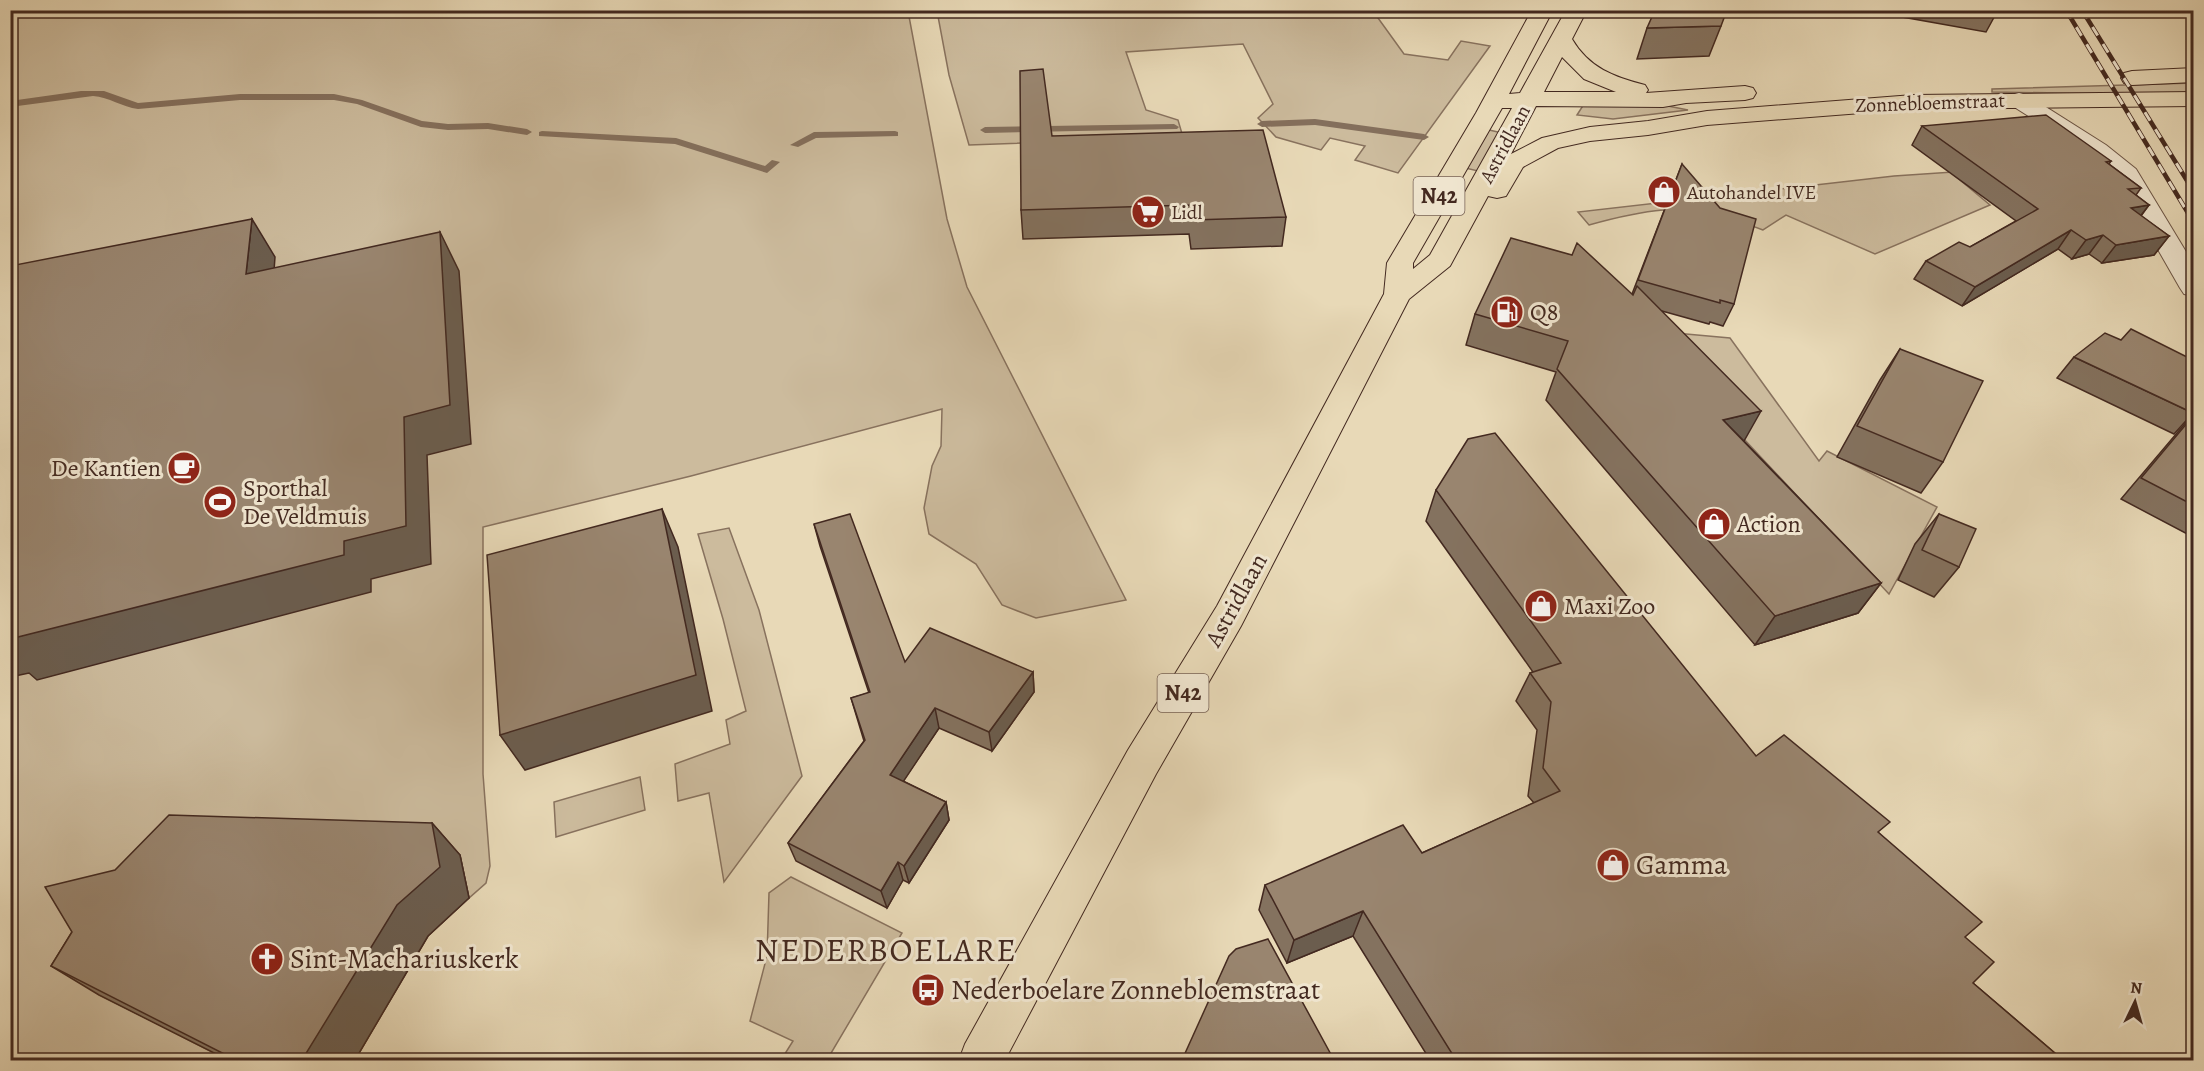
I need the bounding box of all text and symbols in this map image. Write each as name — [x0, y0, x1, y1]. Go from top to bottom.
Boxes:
street label: Zonnebloemstraat — [1855, 87, 2006, 119]
street label: Astridlaan — [1473, 100, 1537, 189]
shop icon: Autohandel IVE — [1646, 174, 1682, 210]
road number: N42 — [1414, 177, 1464, 215]
place label: Autohandel IVE — [1686, 179, 1816, 206]
supermarket icon: Lidl — [1130, 194, 1166, 230]
place label: Lidl — [1171, 199, 1203, 226]
fuel station icon: Q8 — [1489, 294, 1525, 330]
place label: Q8 — [1530, 296, 1558, 328]
cafe icon: De Kantien — [166, 450, 202, 486]
place label: De Kantien — [51, 452, 161, 484]
place label: Sporthal De Veldmuis — [243, 472, 367, 532]
sports icon: Sporthal De Veldmuis — [202, 484, 238, 520]
shop icon: Action — [1696, 506, 1732, 542]
place label: Action — [1736, 508, 1801, 540]
street label: Astridlaan — [1197, 548, 1275, 653]
shop icon: Maxi Zoo — [1523, 588, 1559, 624]
place label: Maxi Zoo — [1564, 590, 1655, 622]
road number: N42 — [1158, 674, 1208, 712]
place label: Gamma — [1636, 846, 1727, 884]
shop icon: Gamma — [1595, 847, 1631, 883]
district label: NEDERBOELARE — [755, 927, 1017, 972]
place label: Sint-Machariuskerk — [290, 940, 519, 978]
church icon: Sint-Machariuskerk — [249, 941, 285, 977]
place label: Nederboelare Zonnebloemstraat — [951, 971, 1320, 1009]
bus stop icon: Nederboelare Zonnebloemstraat — [910, 972, 946, 1008]
north arrow — [2105, 972, 2165, 1032]
text: N — [2129, 977, 2143, 1000]

